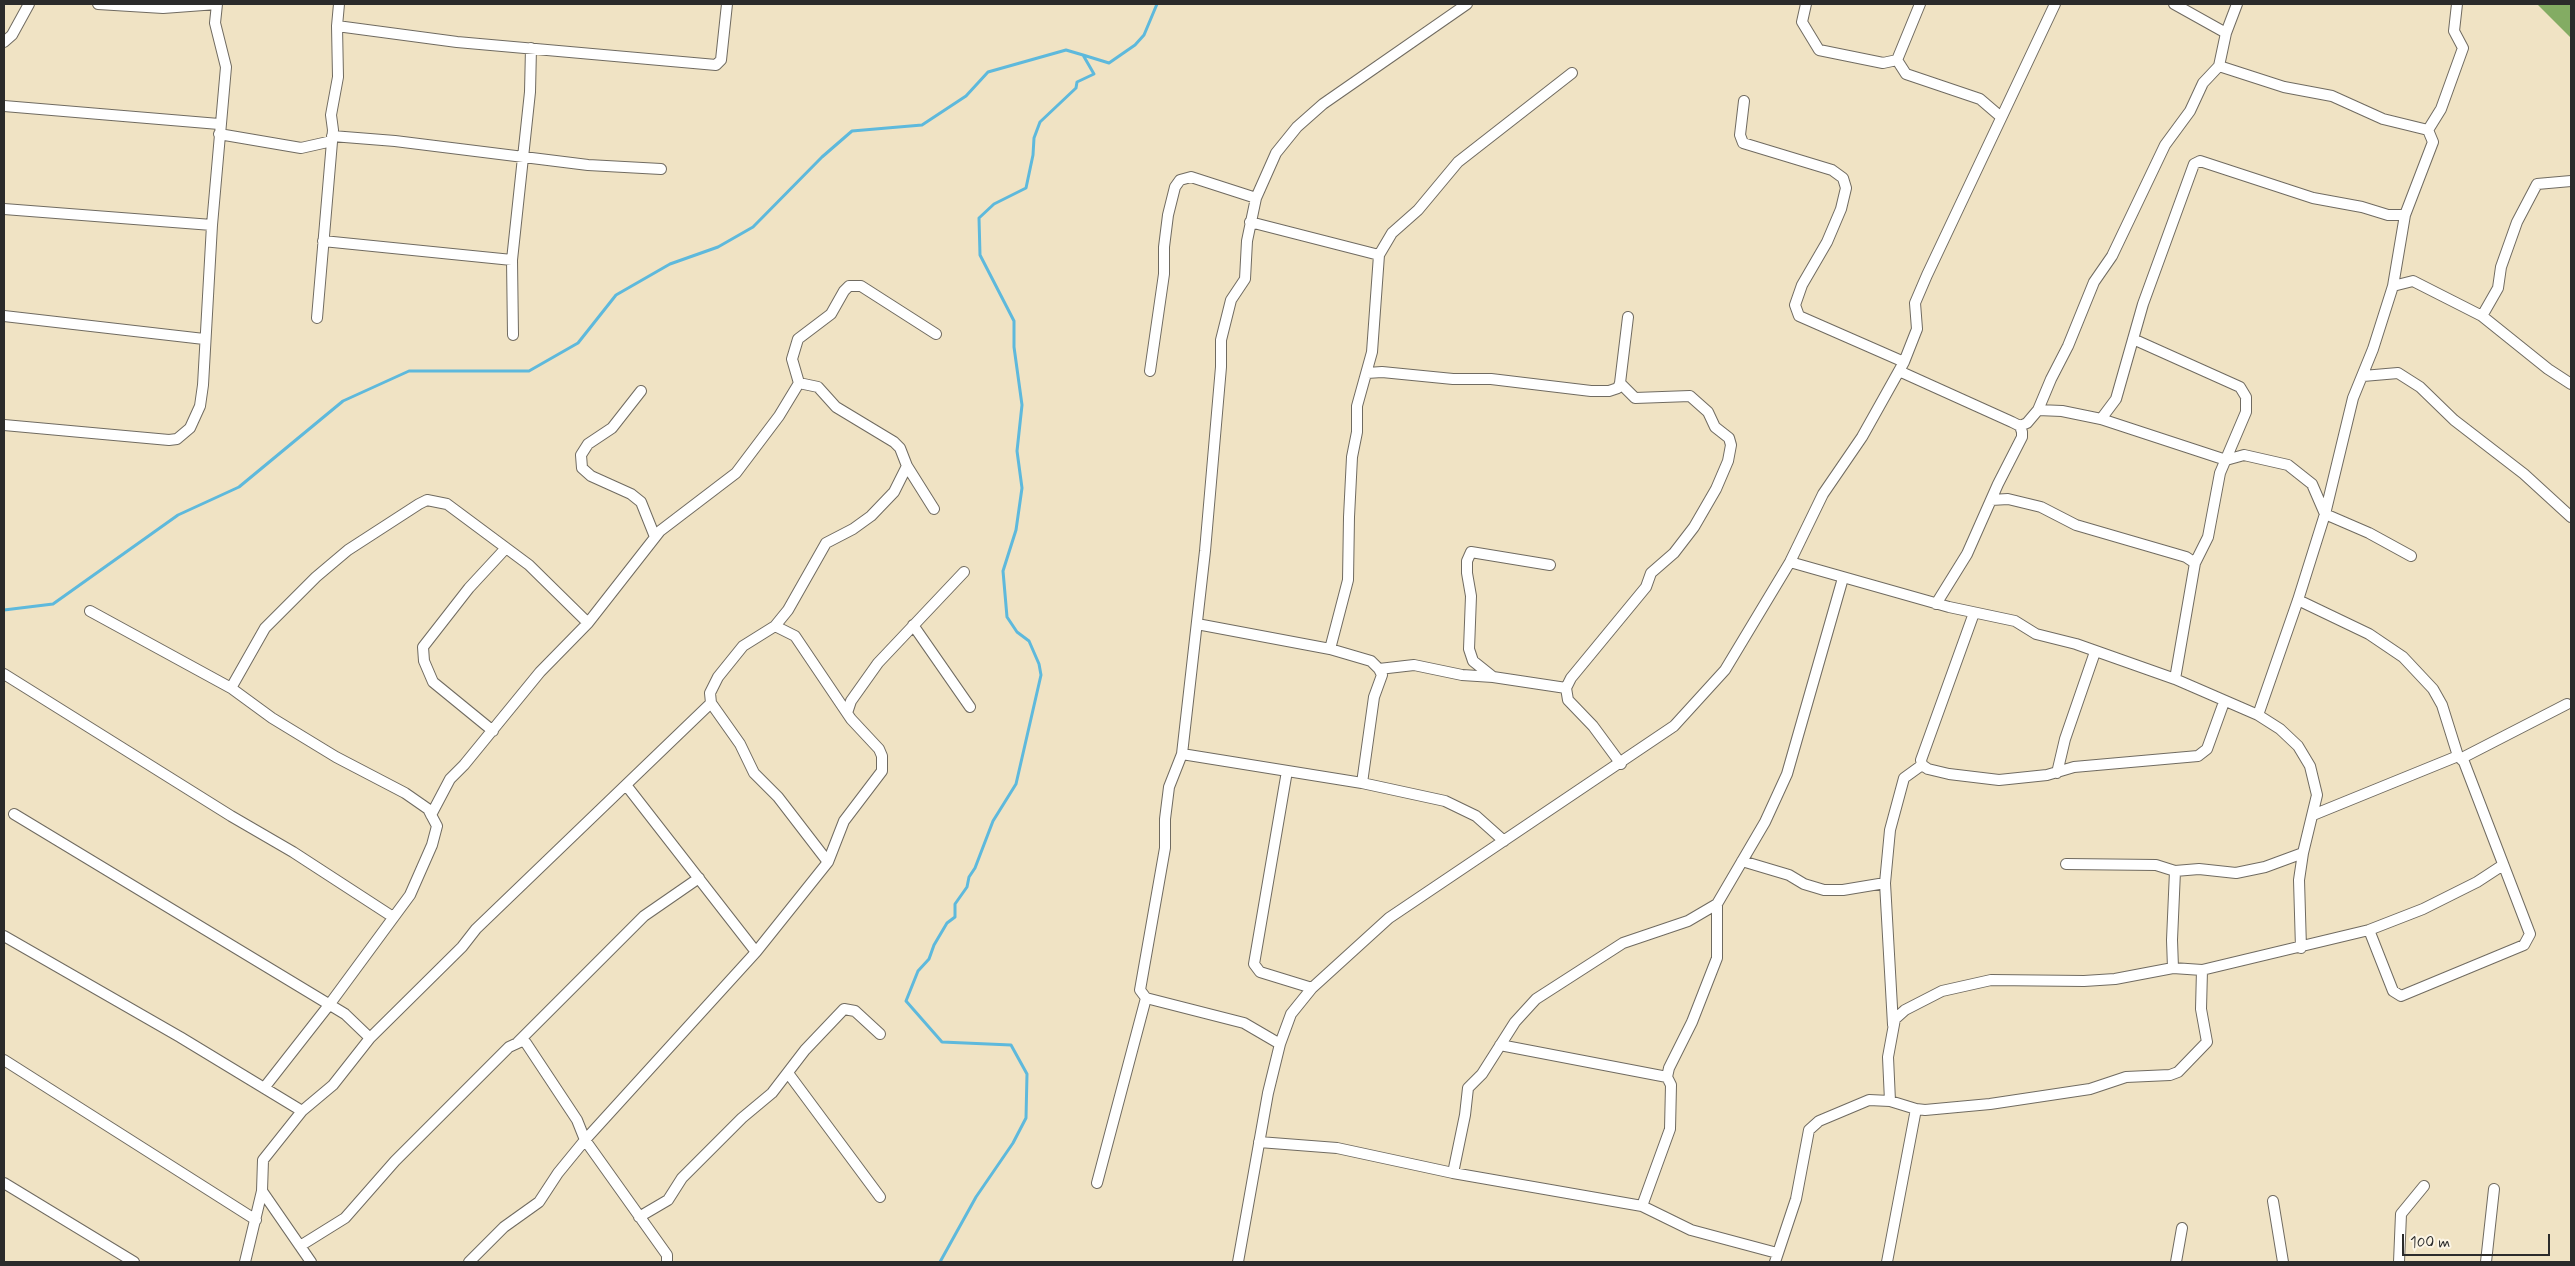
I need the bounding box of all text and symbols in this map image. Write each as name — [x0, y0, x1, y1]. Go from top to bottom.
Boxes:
scale bar — [2405, 1224, 2552, 1256]
text: 100 m — [2410, 1233, 2450, 1253]

